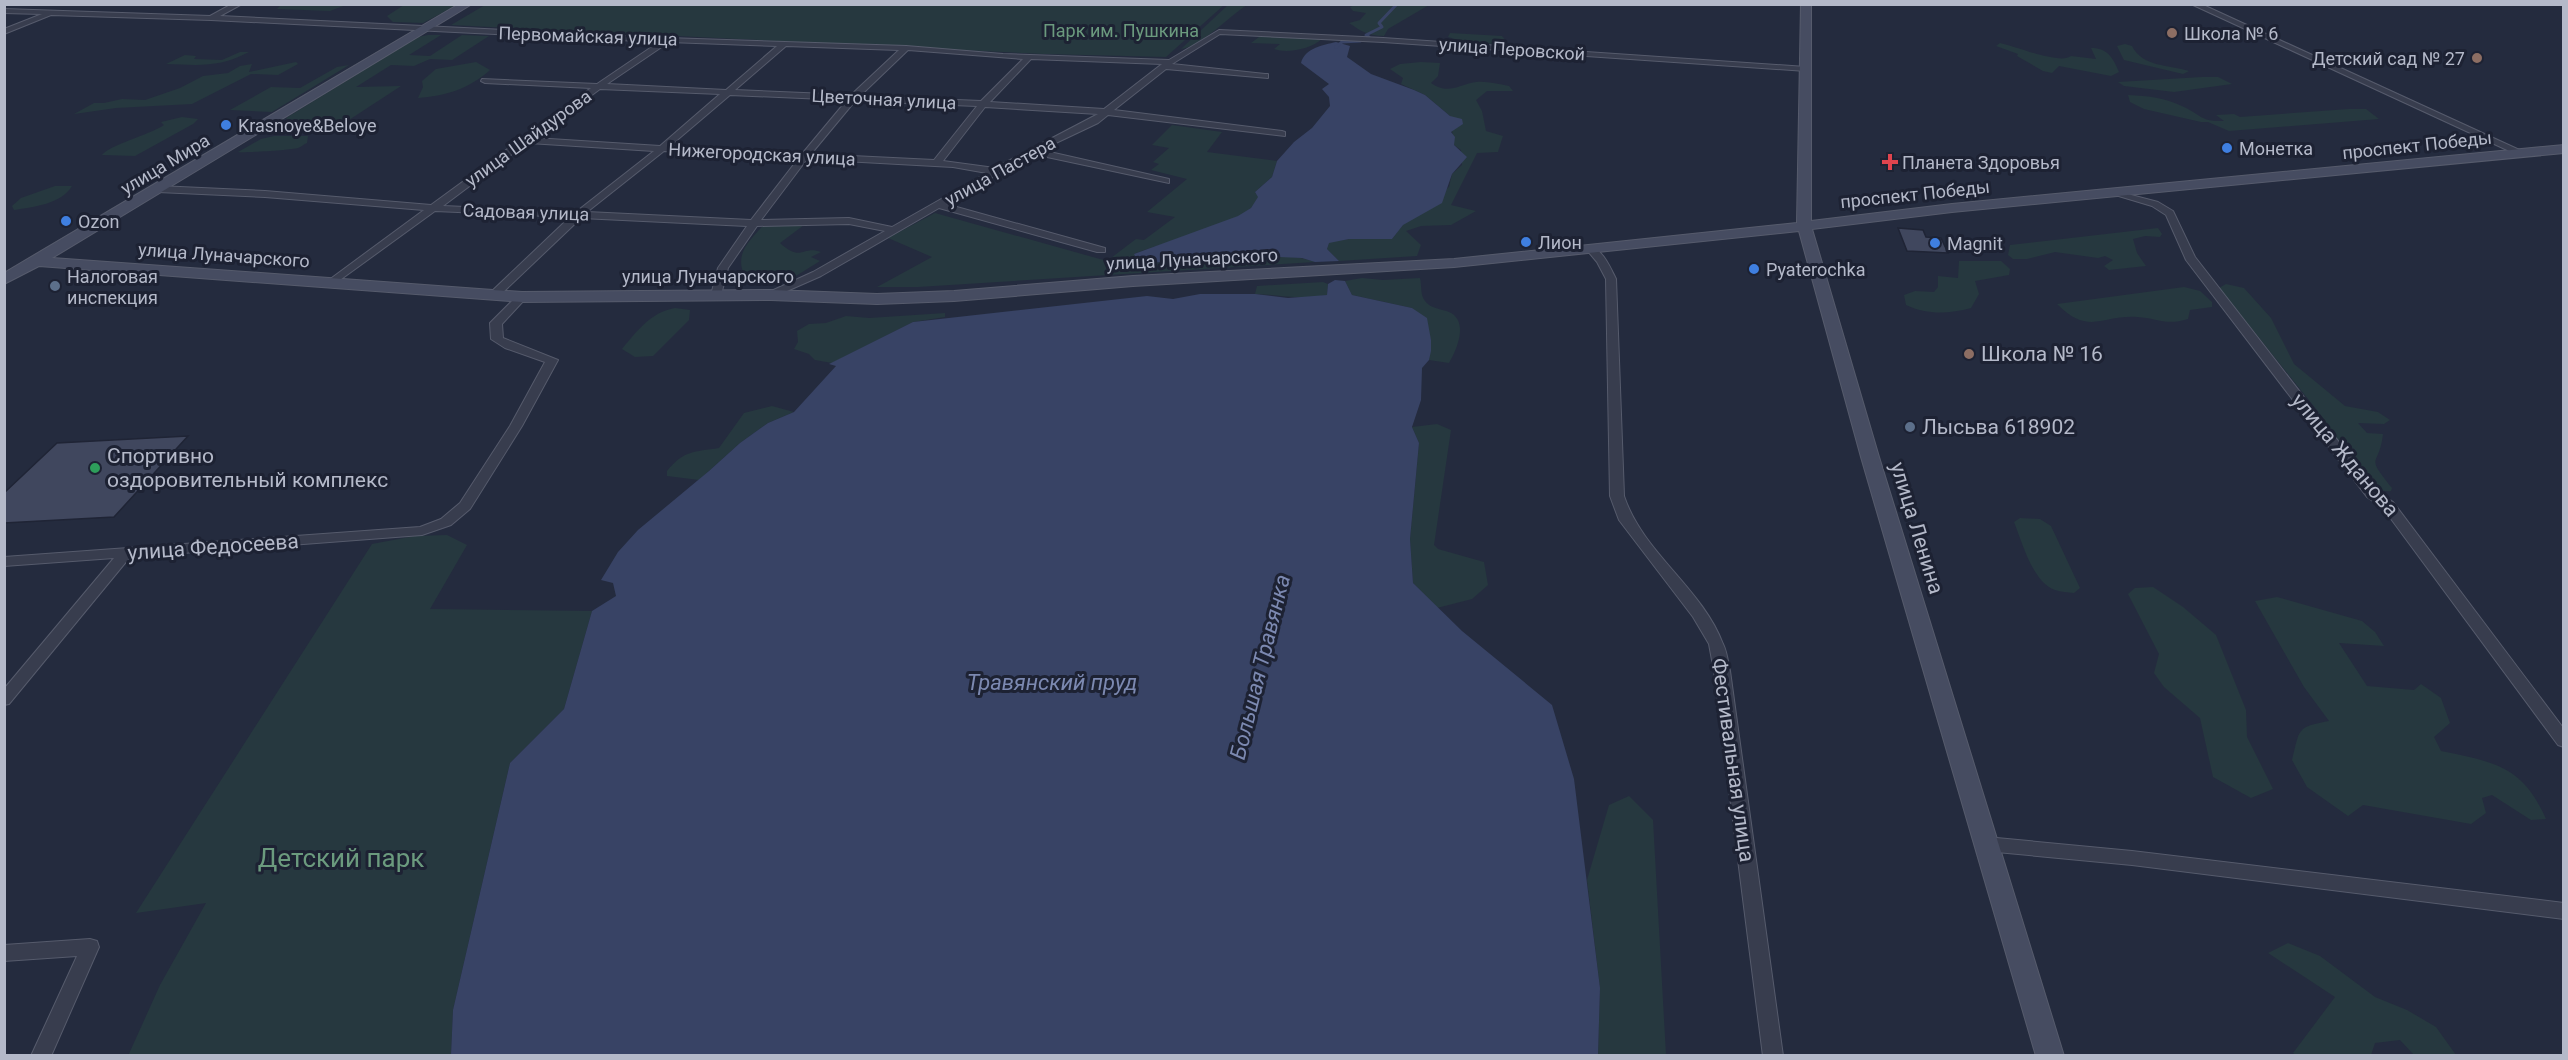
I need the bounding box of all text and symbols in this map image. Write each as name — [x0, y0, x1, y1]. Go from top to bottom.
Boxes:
park label: Парк им. Пушкина — [1043, 20, 1199, 41]
street label: Первомайская улица — [498, 22, 678, 50]
place label: Школа № 6 — [2184, 23, 2278, 44]
marker: Школа № 6 — [2165, 26, 2179, 40]
street label: улица Перовской — [1438, 33, 1586, 65]
place label: Детский сад № 27 — [2312, 48, 2465, 69]
marker: Детский сад № 27 — [2470, 51, 2484, 65]
street label: улица Шайдурова — [461, 85, 595, 191]
street label: Цветочная улица — [811, 85, 957, 113]
place label: Krasnoye&Beloye — [238, 115, 377, 136]
marker: Krasnoye&Beloye — [219, 118, 233, 132]
street label: проспект Победы — [2341, 127, 2493, 163]
street label: улица Мира — [117, 129, 213, 199]
street label: улица Пастера — [941, 132, 1059, 210]
place label: Монетка — [2239, 138, 2313, 159]
street label: Нижегородская улица — [668, 139, 856, 169]
marker: Монетка — [2220, 141, 2234, 155]
place label: Планета Здоровья — [1902, 152, 2060, 173]
marker: Планета Здоровья — [1883, 155, 1897, 169]
street label: проспект Победы — [1839, 176, 1991, 212]
street label: Садовая улица — [462, 199, 590, 225]
place label: Ozon — [78, 211, 119, 232]
marker: Ozon — [59, 214, 73, 228]
place label: Лион — [1538, 232, 1582, 253]
place label: Magnit — [1947, 233, 2003, 254]
marker: Лион — [1519, 235, 1533, 249]
marker: Magnit — [1928, 236, 1942, 250]
street label: улица Луначарского — [138, 239, 310, 271]
street label: улица Луначарского — [1106, 244, 1278, 274]
place label: Pyaterochka — [1766, 259, 1866, 280]
marker: Pyaterochka — [1747, 262, 1761, 276]
place label: Налоговая инспекция — [67, 266, 158, 308]
street label: улица Луначарского — [622, 266, 794, 287]
marker: Налоговая инспекция — [48, 279, 62, 293]
place label: Школа № 16 — [1981, 342, 2103, 366]
marker: Школа № 16 — [1962, 347, 1976, 361]
street label: улица Жданова — [2286, 388, 2404, 522]
place label: Лысьва 618902 — [1922, 415, 2075, 439]
marker: Лысьва 618902 — [1903, 420, 1917, 434]
place label: Спортивно оздоровительный комплекс — [107, 444, 388, 492]
street label: улица Ленина — [1886, 459, 1948, 597]
marker: Спортивно оздоровительный комплекс — [88, 461, 102, 475]
street label: улица Федосеева — [127, 529, 299, 565]
water label: Большая Травянка — [1225, 572, 1295, 762]
street label: Фестивальная улица — [1707, 657, 1759, 863]
water label: Травянский пруд — [967, 670, 1137, 695]
park label: Детский парк — [258, 843, 424, 873]

